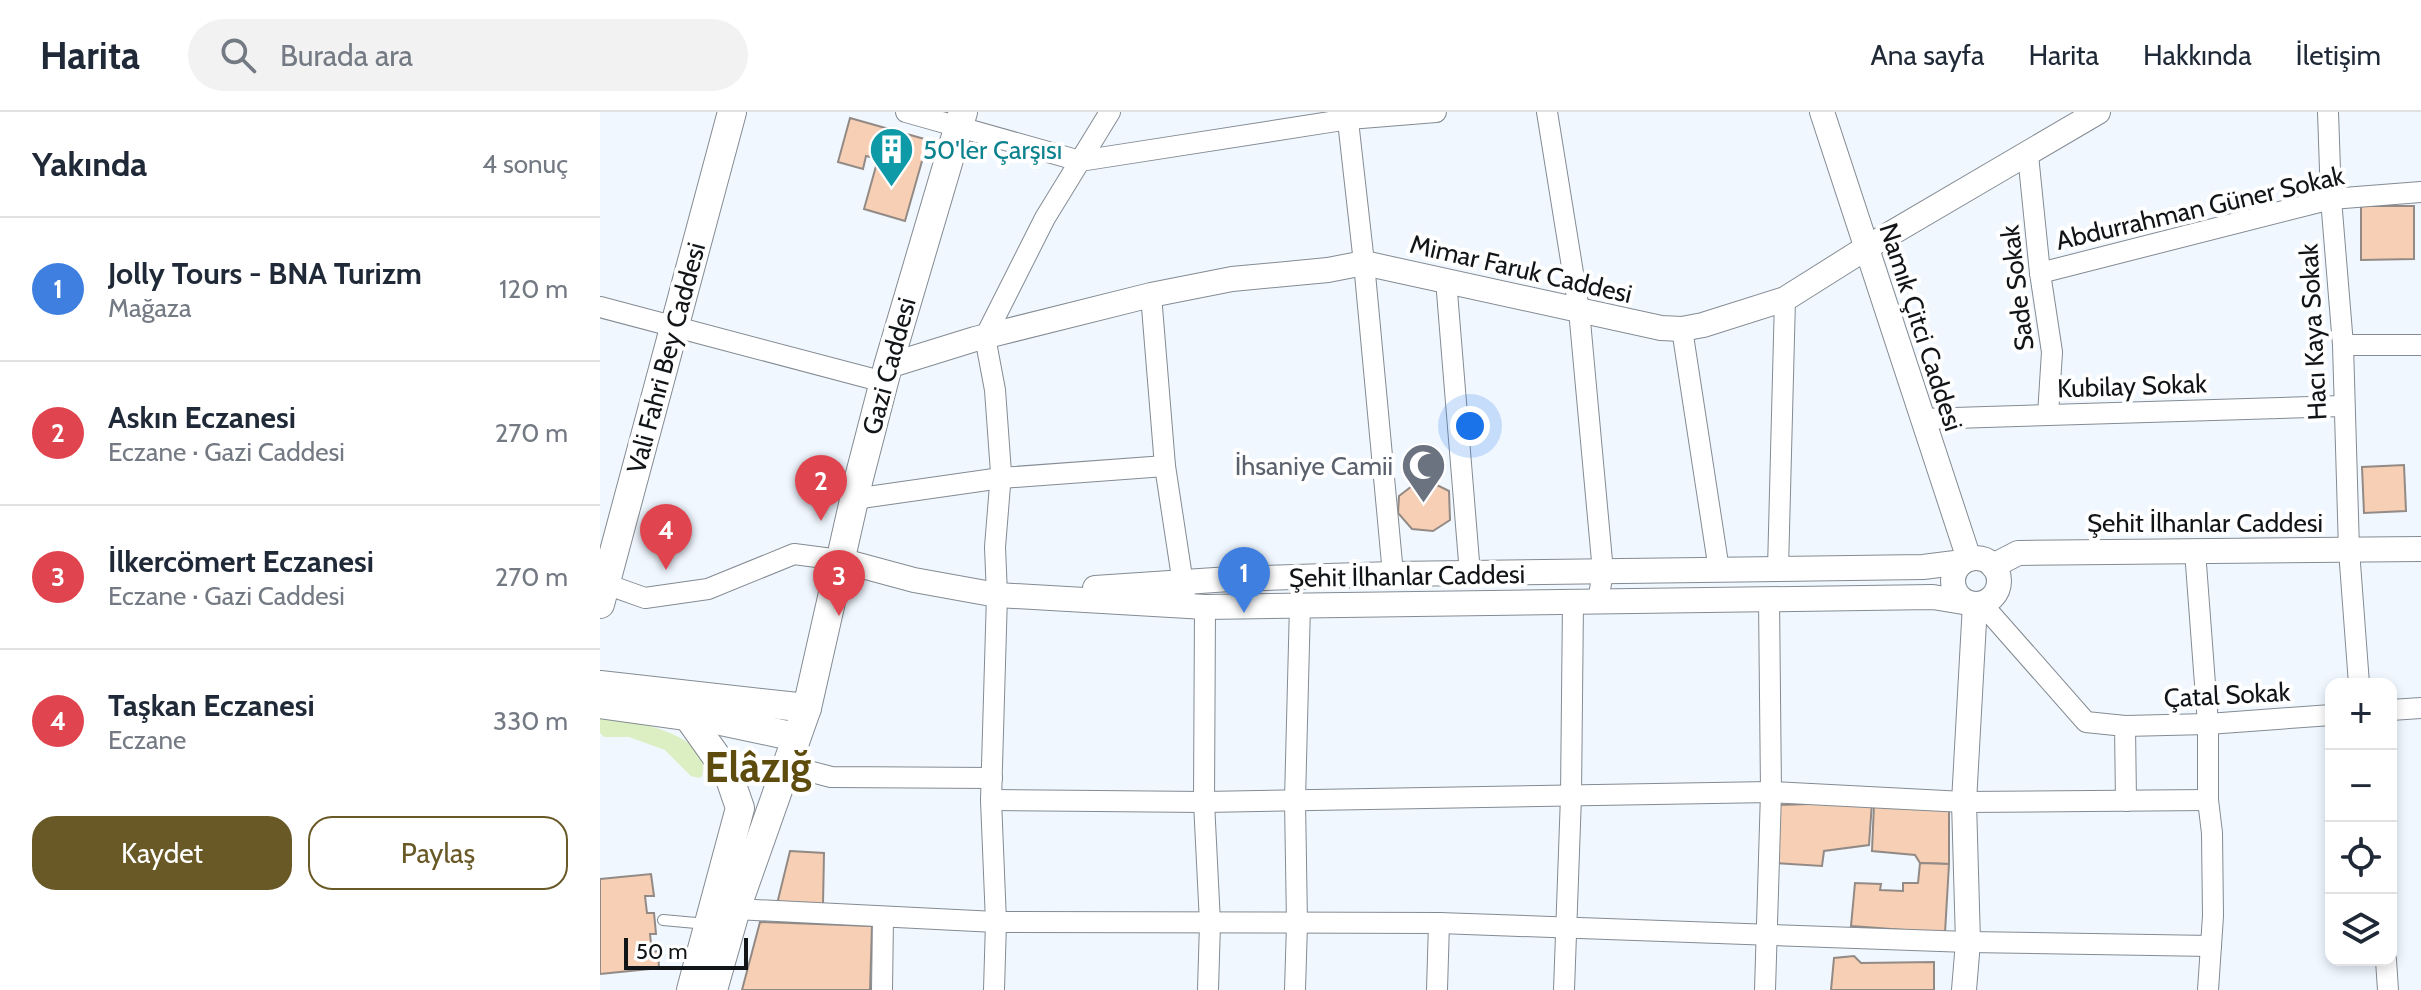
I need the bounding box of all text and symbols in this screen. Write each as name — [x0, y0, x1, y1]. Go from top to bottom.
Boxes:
search box — [188, 19, 748, 91]
text: Harita — [40, 32, 140, 79]
icon: search — [216, 33, 260, 77]
text: Burada ara — [280, 37, 413, 74]
text: Ana sayfa — [1871, 38, 1984, 72]
text: Harita — [2028, 38, 2099, 72]
text: Hakkında — [2143, 38, 2252, 72]
text: İletişim — [2296, 38, 2381, 72]
building icon: 50'ler Çarşısı — [868, 126, 916, 189]
place label: 50'ler Çarşısı — [923, 134, 1062, 166]
text: Yakında — [32, 143, 147, 185]
text: 4 sonuç — [482, 148, 568, 180]
street label: Abdurrahman Güner Sokak — [2053, 159, 2348, 257]
street label: Namık Çitci Caddesi — [1872, 219, 1970, 435]
street label: Sade Sokak — [1993, 223, 2041, 353]
street label: Mimar Faruk Caddesi — [1407, 228, 1635, 310]
street label: Vali Fahri Bey Caddesi — [620, 239, 712, 477]
street label: Hacı Kaya Sokak — [2292, 243, 2334, 421]
text: Jolly Tours - BNA Turizm — [108, 255, 422, 292]
text: 1 — [53, 273, 63, 305]
text: 120 m — [499, 273, 568, 305]
text: Mağaza — [108, 292, 192, 324]
street label: Gazi Caddesi — [855, 294, 923, 438]
street label: Kubilay Sokak — [2057, 367, 2208, 405]
text: Askın Eczanesi — [108, 399, 296, 436]
your location — [1450, 406, 1490, 446]
text: 2 — [51, 417, 65, 449]
text: 270 m — [495, 417, 568, 449]
text: Eczane · Gazi Caddesi — [108, 436, 345, 468]
mosque icon: İhsaniye Camii — [1400, 442, 1448, 505]
place label: İhsaniye Camii — [1235, 450, 1393, 482]
pin: 2 — [795, 455, 847, 521]
pin: 4 — [640, 504, 692, 570]
street label: Şehit İlhanlar Caddesi — [2087, 507, 2323, 539]
text: İlkercömert Eczanesi — [108, 543, 374, 580]
pin: 1 — [1218, 547, 1270, 613]
pin: 3 — [813, 550, 865, 616]
street label: Şehit İlhanlar Caddesi — [1289, 558, 1525, 594]
text: 3 — [51, 561, 65, 593]
text: 270 m — [495, 561, 568, 593]
text: Eczane · Gazi Caddesi — [108, 580, 345, 612]
street label: Çatal Sokak — [2163, 676, 2291, 714]
map controls — [2325, 678, 2397, 966]
button: + — [2325, 678, 2397, 750]
text: Taşkan Eczanesi — [108, 687, 315, 724]
text: 4 — [50, 705, 66, 737]
text: 330 m — [493, 705, 568, 737]
text: Eczane — [108, 724, 186, 756]
district label: Elâzığ — [705, 741, 811, 793]
button: − — [2325, 750, 2397, 822]
button: Kaydet — [32, 816, 292, 890]
button: Paylaş — [308, 816, 568, 890]
button: locate — [2325, 822, 2397, 894]
button: layers — [2325, 894, 2397, 966]
scale bar — [624, 934, 748, 970]
text: 50 m — [636, 938, 688, 965]

